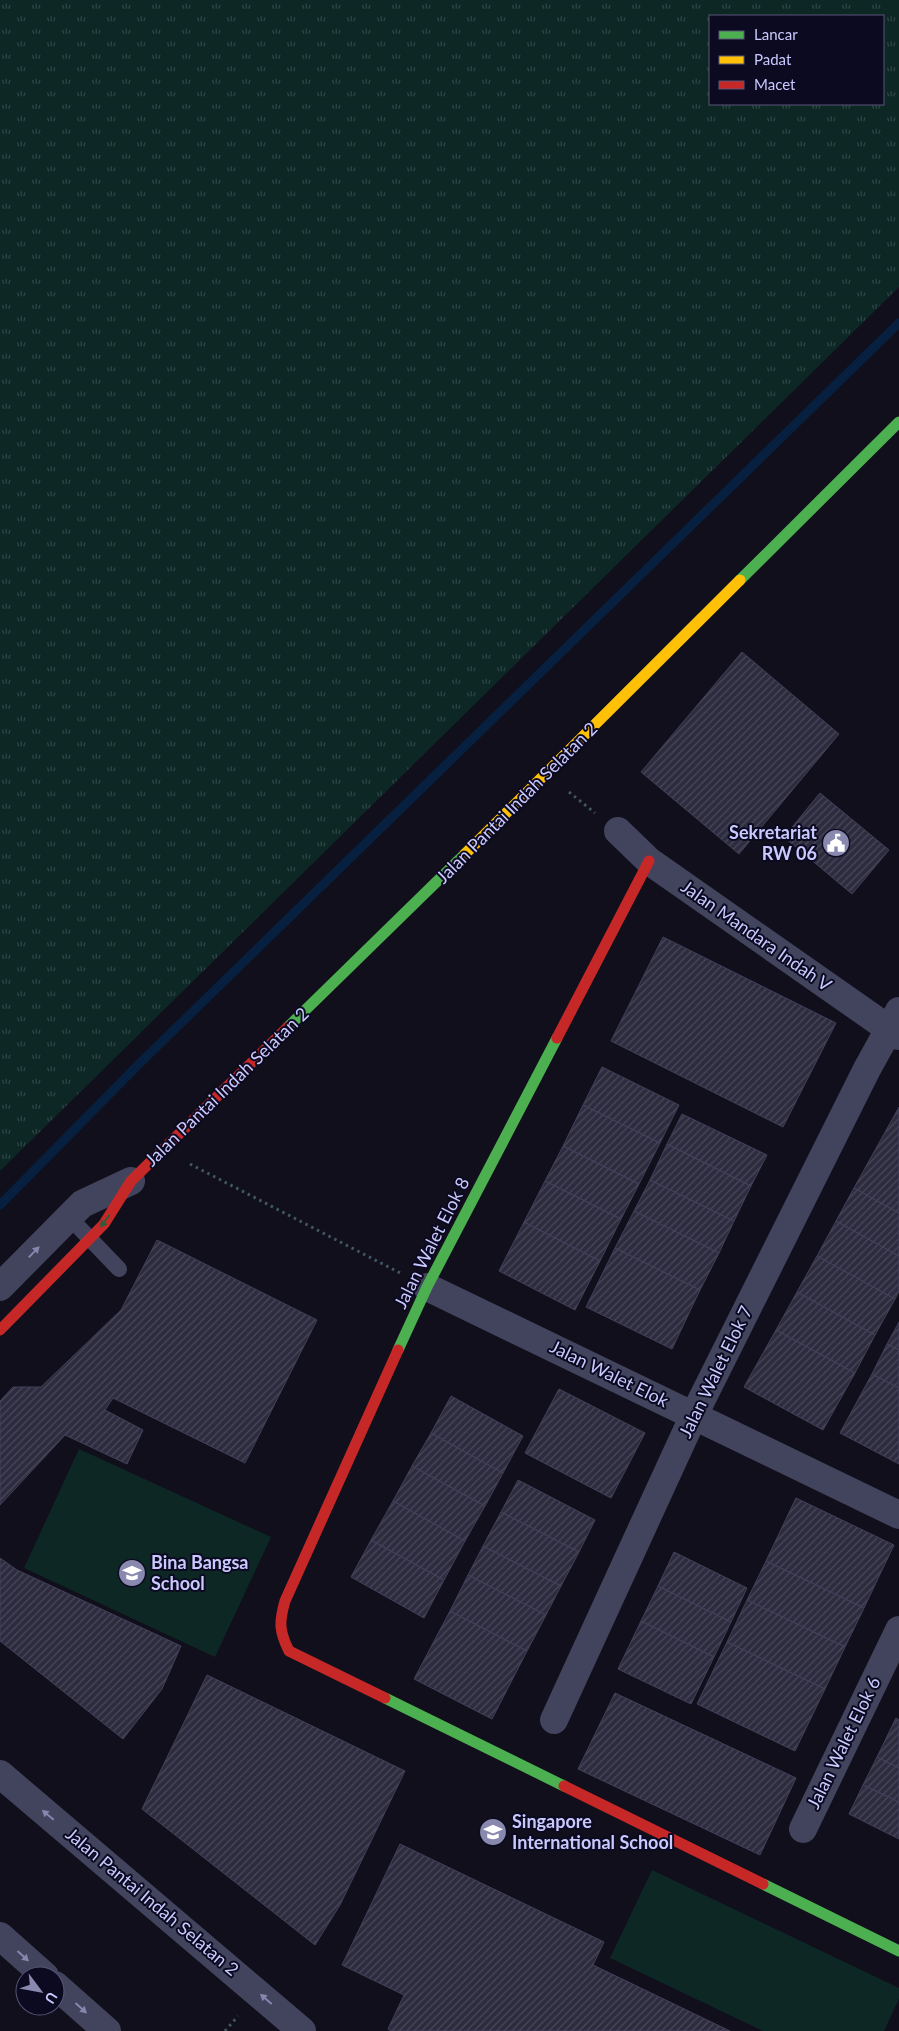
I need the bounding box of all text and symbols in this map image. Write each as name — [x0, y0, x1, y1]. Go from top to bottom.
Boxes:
legend — [709, 15, 884, 105]
text: Lancar — [754, 25, 798, 43]
text: Padat — [754, 50, 792, 68]
text: Macet — [754, 75, 796, 93]
street label: Jalan Pantai Indah Selatan 2 — [431, 717, 602, 888]
place label: Sekretariat RW 06 — [729, 821, 817, 864]
public building icon: Sekretariat RW 06 — [821, 828, 851, 858]
street label: Jalan Mandara Indah V — [677, 875, 837, 996]
street label: Jalan Pantai Indah Selatan 2 — [140, 1002, 313, 1170]
street label: Jalan Walet Elok 8 — [389, 1173, 474, 1312]
one-way arrow — [100, 1215, 110, 1228]
one-way arrow — [28, 1246, 40, 1258]
street label: Jalan Walet Elok 7 — [674, 1302, 757, 1441]
street label: Jalan Walet Elok — [547, 1335, 673, 1412]
place label: Bina Bangsa School — [151, 1551, 248, 1594]
school or university icon: Bina Bangsa School — [117, 1558, 147, 1588]
street label: Jalan Walet Elok 6 — [802, 1673, 885, 1812]
one-way arrow — [42, 1809, 55, 1820]
place label: Singapore International School — [512, 1810, 673, 1853]
school or university icon: Singapore International School — [478, 1817, 508, 1847]
street label: Jalan Pantai Indah Selatan 2 — [62, 1822, 244, 1980]
one-way arrow — [16, 1950, 28, 1962]
north arrow — [15, 1966, 65, 2016]
text: U — [41, 1989, 61, 2007]
one-way arrow — [260, 1993, 272, 2005]
one-way arrow — [75, 2002, 87, 2014]

